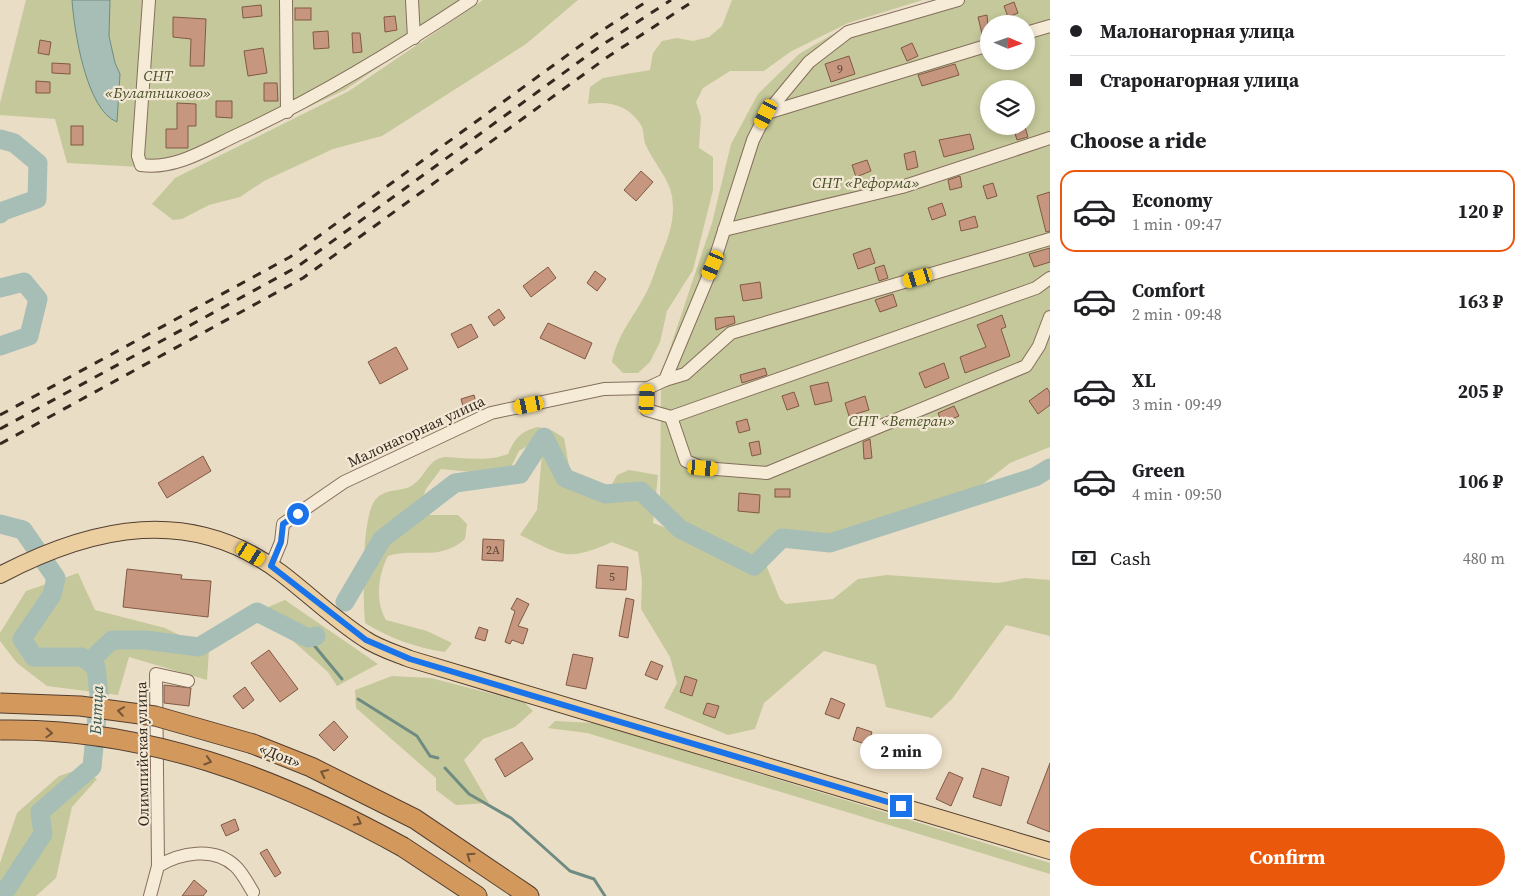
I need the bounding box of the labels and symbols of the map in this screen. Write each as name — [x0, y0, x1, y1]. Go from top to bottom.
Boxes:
north arrow — [980, 15, 1035, 70]
house number: 9 — [837, 61, 843, 77]
park label: СНТ «Булатниково» — [105, 65, 211, 103]
car — [752, 97, 779, 131]
park label: СНТ «Реформа» — [812, 172, 920, 193]
car — [700, 248, 725, 282]
car — [901, 266, 934, 290]
car — [638, 384, 655, 414]
street label: Малонагорная улица — [344, 390, 488, 472]
car — [512, 395, 545, 415]
park label: СНТ «Ветеран» — [849, 410, 955, 431]
car — [687, 459, 718, 477]
route start — [287, 503, 309, 525]
car — [234, 540, 267, 568]
house number: 2А — [486, 542, 500, 558]
house number: 5 — [609, 569, 615, 585]
street label: Олимпийская улица — [130, 681, 154, 827]
water label: Битца — [84, 684, 108, 736]
one-way arrow — [116, 707, 125, 717]
one-way arrow — [45, 727, 53, 738]
callout: 2 min — [860, 734, 942, 768]
street label: «Дон» — [256, 738, 304, 772]
one-way arrow — [203, 756, 212, 766]
one-way arrow — [321, 770, 330, 780]
route end — [890, 795, 912, 817]
one-way arrow — [353, 816, 362, 826]
one-way arrow — [466, 853, 475, 862]

